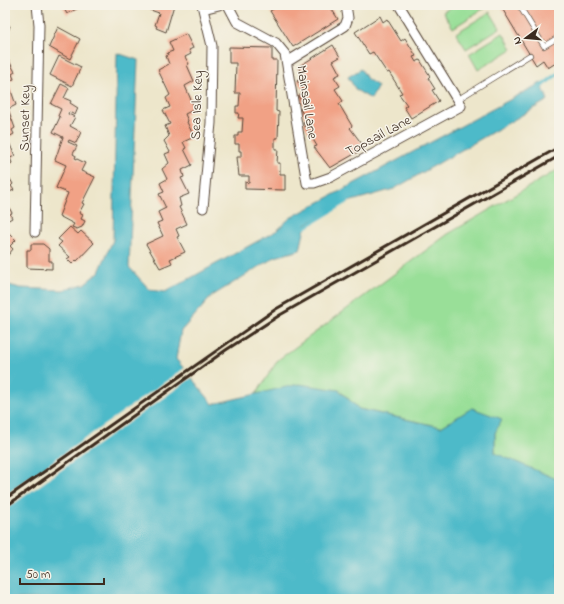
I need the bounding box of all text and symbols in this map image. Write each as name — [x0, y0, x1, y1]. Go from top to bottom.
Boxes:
north arrow — [506, 18, 546, 58]
text: N — [509, 35, 526, 46]
street label: Mainsail Lane — [290, 64, 323, 141]
street label: Sea Isle Key — [186, 70, 210, 140]
street label: Sunset Key — [14, 84, 38, 151]
street label: Topsail Lane — [342, 110, 416, 162]
scale bar — [20, 560, 104, 586]
text: 50 m — [26, 566, 50, 584]

